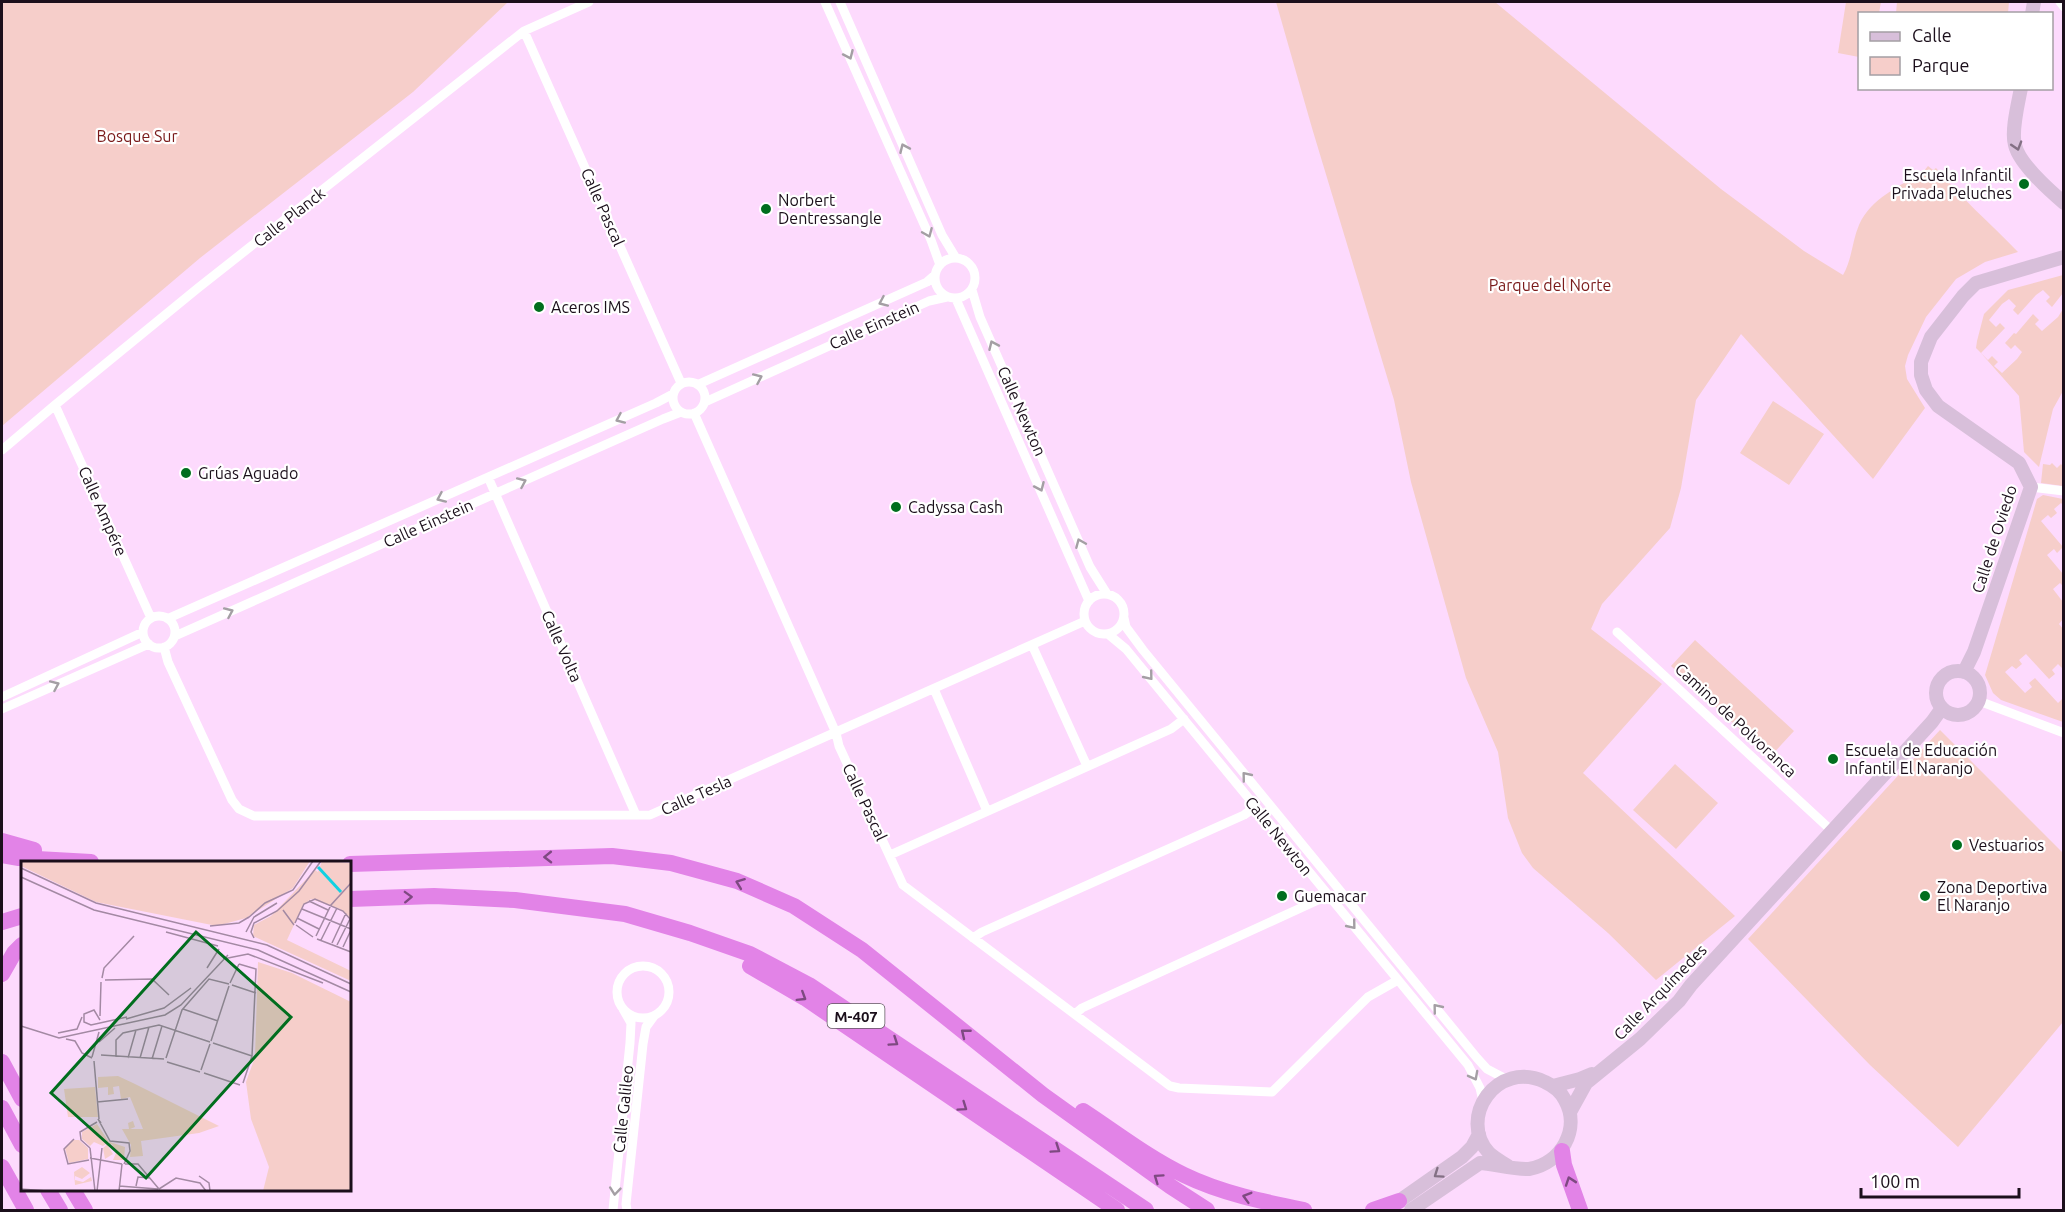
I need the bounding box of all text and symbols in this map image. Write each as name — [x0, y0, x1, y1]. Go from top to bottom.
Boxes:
legend — [1858, 12, 2053, 90]
text: Calle — [1912, 25, 1952, 45]
one-way arrow — [842, 49, 854, 60]
text: Parque — [1912, 55, 1969, 75]
park label: Bosque Sur — [96, 127, 178, 145]
one-way arrow — [2010, 140, 2022, 151]
one-way arrow — [900, 143, 912, 154]
street label: Calle Pascal — [578, 165, 628, 249]
place label: Escuela Infantil Privada Peluches — [1891, 166, 2012, 202]
marker: Escuela Infantil Privada Peluches — [2017, 177, 2031, 191]
street label: Calle Planck — [250, 184, 328, 250]
place label: Norbert Dentressangle — [778, 191, 882, 227]
marker: Norbert Dentressangle — [759, 202, 773, 216]
one-way arrow — [921, 227, 933, 238]
park label: Parque del Norte — [1489, 276, 1611, 294]
one-way arrow — [878, 294, 889, 306]
street label: Calle Einstein — [826, 297, 922, 353]
place label: Aceros IMS — [551, 298, 630, 316]
marker: Aceros IMS — [532, 300, 546, 314]
one-way arrow — [988, 341, 1000, 352]
street label: Calle Newton — [994, 363, 1050, 459]
one-way arrow — [752, 373, 763, 385]
one-way arrow — [615, 412, 626, 424]
street label: Calle Ampére — [75, 463, 131, 559]
place label: Grúas Aguado — [198, 464, 298, 482]
marker: Grúas Aguado — [179, 466, 193, 480]
one-way arrow — [516, 477, 527, 489]
one-way arrow — [1033, 480, 1045, 491]
street label: Calle de Oviedo — [1968, 483, 2020, 595]
one-way arrow — [437, 490, 448, 502]
street label: Calle Einstein — [380, 495, 476, 551]
place label: Cadyssa Cash — [908, 498, 1003, 516]
marker: Cadyssa Cash — [889, 500, 903, 514]
one-way arrow — [1075, 538, 1087, 549]
one-way arrow — [222, 607, 233, 619]
street label: Calle Volta — [538, 607, 586, 685]
street label: Camino de Polvoranca — [1672, 659, 1800, 781]
one-way arrow — [1141, 670, 1152, 681]
one-way arrow — [49, 681, 60, 693]
place label: Escuela de Educación Infantil El Naranjo — [1845, 741, 1997, 777]
marker: Escuela de Educación Infantil El Naranjo — [1826, 752, 1840, 766]
street label: Calle Pascal — [839, 760, 891, 844]
street label: Calle Tesla — [658, 771, 734, 819]
one-way arrow — [1243, 772, 1254, 783]
street label: Calle Newton — [1242, 793, 1316, 879]
place label: Vestuarios — [1969, 836, 2044, 854]
marker: Vestuarios — [1950, 838, 1964, 852]
one-way arrow — [544, 851, 553, 864]
inset map — [21, 861, 351, 1191]
one-way arrow — [735, 878, 746, 890]
place label: Zona Deportiva El Naranjo — [1937, 878, 2047, 914]
place label: Guemacar — [1294, 887, 1366, 905]
marker: Guemacar — [1275, 889, 1289, 903]
marker: Zona Deportiva El Naranjo — [1918, 889, 1932, 903]
one-way arrow — [403, 890, 412, 903]
one-way arrow — [1345, 918, 1356, 929]
street label: Calle Arquímedes — [1610, 941, 1710, 1043]
one-way arrow — [796, 990, 807, 1001]
road number: M-407 — [828, 1004, 884, 1028]
one-way arrow — [1433, 1004, 1444, 1015]
one-way arrow — [961, 1029, 972, 1040]
one-way arrow — [887, 1034, 898, 1045]
street label: Calle Galileo — [609, 1064, 637, 1154]
one-way arrow — [1467, 1070, 1479, 1081]
one-way arrow — [957, 1100, 968, 1111]
one-way arrow — [1050, 1142, 1060, 1154]
scale bar — [1861, 1161, 2018, 1199]
one-way arrow — [1433, 1167, 1444, 1178]
text: 100 m — [1870, 1171, 1920, 1191]
one-way arrow — [1154, 1174, 1165, 1185]
one-way arrow — [1564, 1176, 1577, 1187]
one-way arrow — [609, 1186, 622, 1195]
one-way arrow — [1242, 1192, 1253, 1204]

